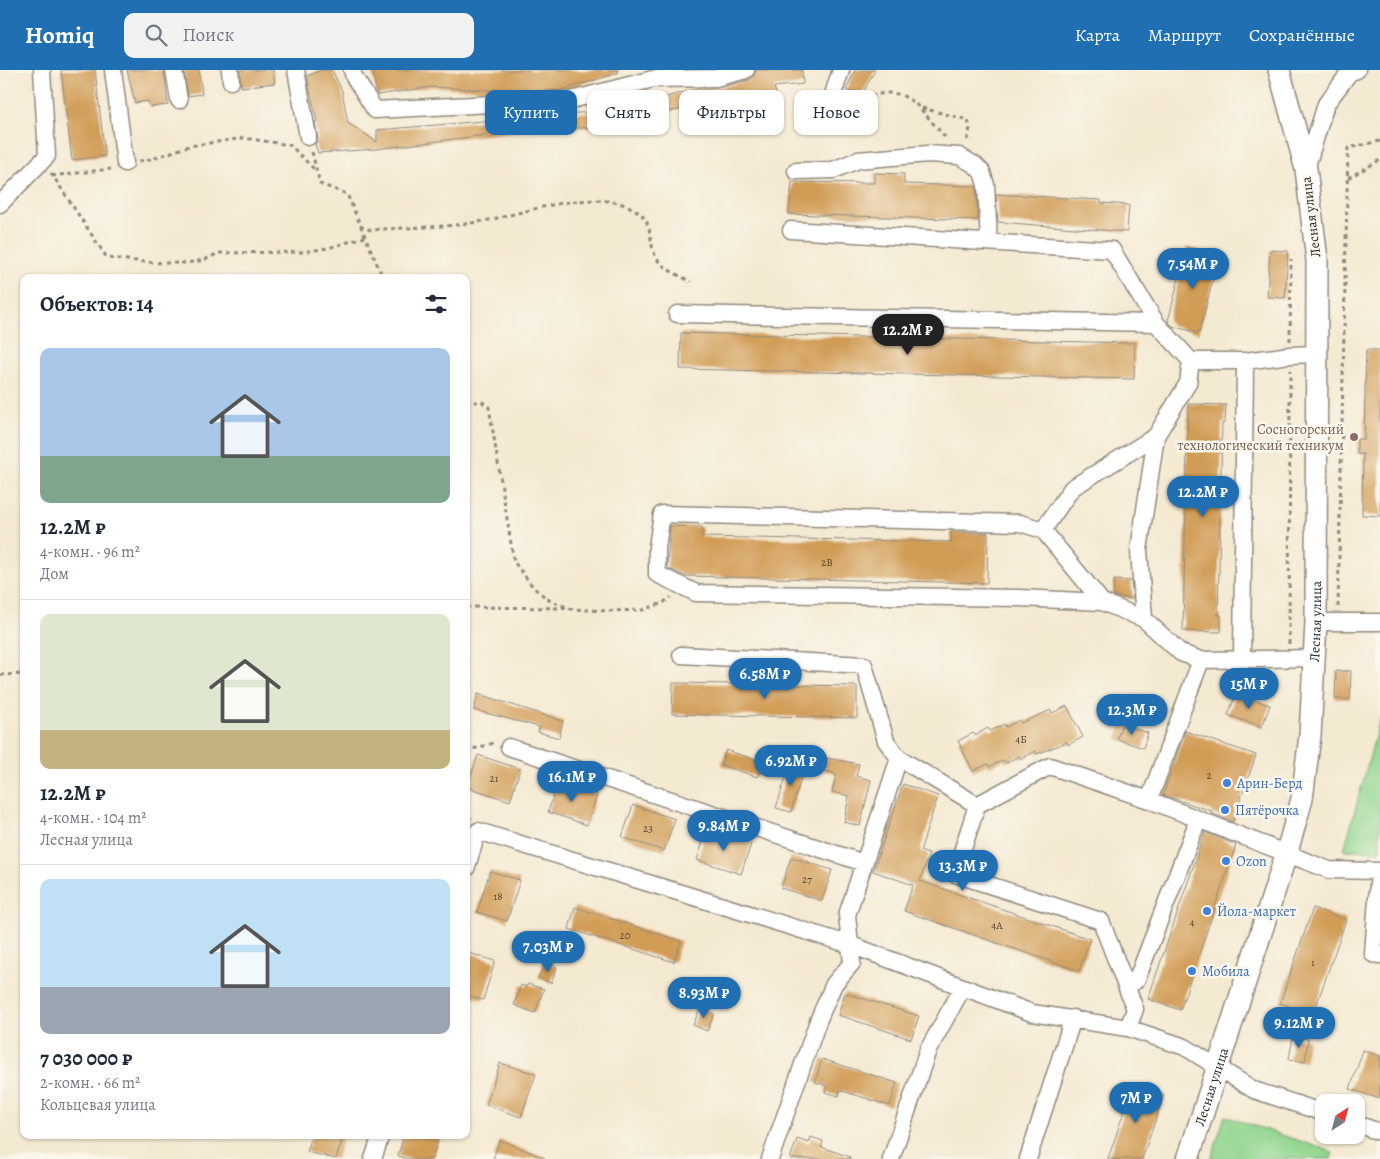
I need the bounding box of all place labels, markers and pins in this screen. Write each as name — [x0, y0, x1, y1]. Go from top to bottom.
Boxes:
pin: 7.54M ₽ — [1147, 248, 1239, 290]
pin: 12.2M ₽ — [862, 314, 954, 356]
place label: Сосногорский технологический техникум — [1177, 420, 1344, 455]
marker: Сосногорский технологический техникум — [1348, 431, 1360, 443]
pin: 12.2M ₽ — [1157, 476, 1249, 518]
pin: 6.58M ₽ — [719, 658, 811, 700]
pin: 15M ₽ — [1214, 668, 1284, 710]
pin: 12.3M ₽ — [1086, 694, 1178, 736]
pin: 6.92M ₽ — [745, 744, 837, 787]
pin: 16.1M ₽ — [526, 760, 618, 803]
place label: Арин-Берд — [1236, 774, 1303, 793]
marker: Арин-Берд — [1221, 777, 1233, 789]
place label: Пятёрочка — [1235, 801, 1299, 820]
marker: Пятёрочка — [1219, 804, 1231, 816]
pin: 9.84M ₽ — [678, 810, 770, 852]
pin: 13.3M ₽ — [917, 850, 1009, 892]
place label: Ozon — [1236, 852, 1267, 871]
marker: Ozon — [1220, 855, 1232, 867]
place label: Йола-маркет — [1217, 902, 1296, 921]
marker: Йола-маркет — [1201, 905, 1213, 917]
pin: 7.03M ₽ — [502, 930, 594, 973]
place label: Мобила — [1202, 962, 1250, 981]
marker: Мобила — [1186, 965, 1198, 977]
pin: 8.93M ₽ — [658, 976, 750, 1019]
pin: 9.12M ₽ — [1253, 1006, 1345, 1049]
pin: 7M ₽ — [1106, 1082, 1166, 1124]

